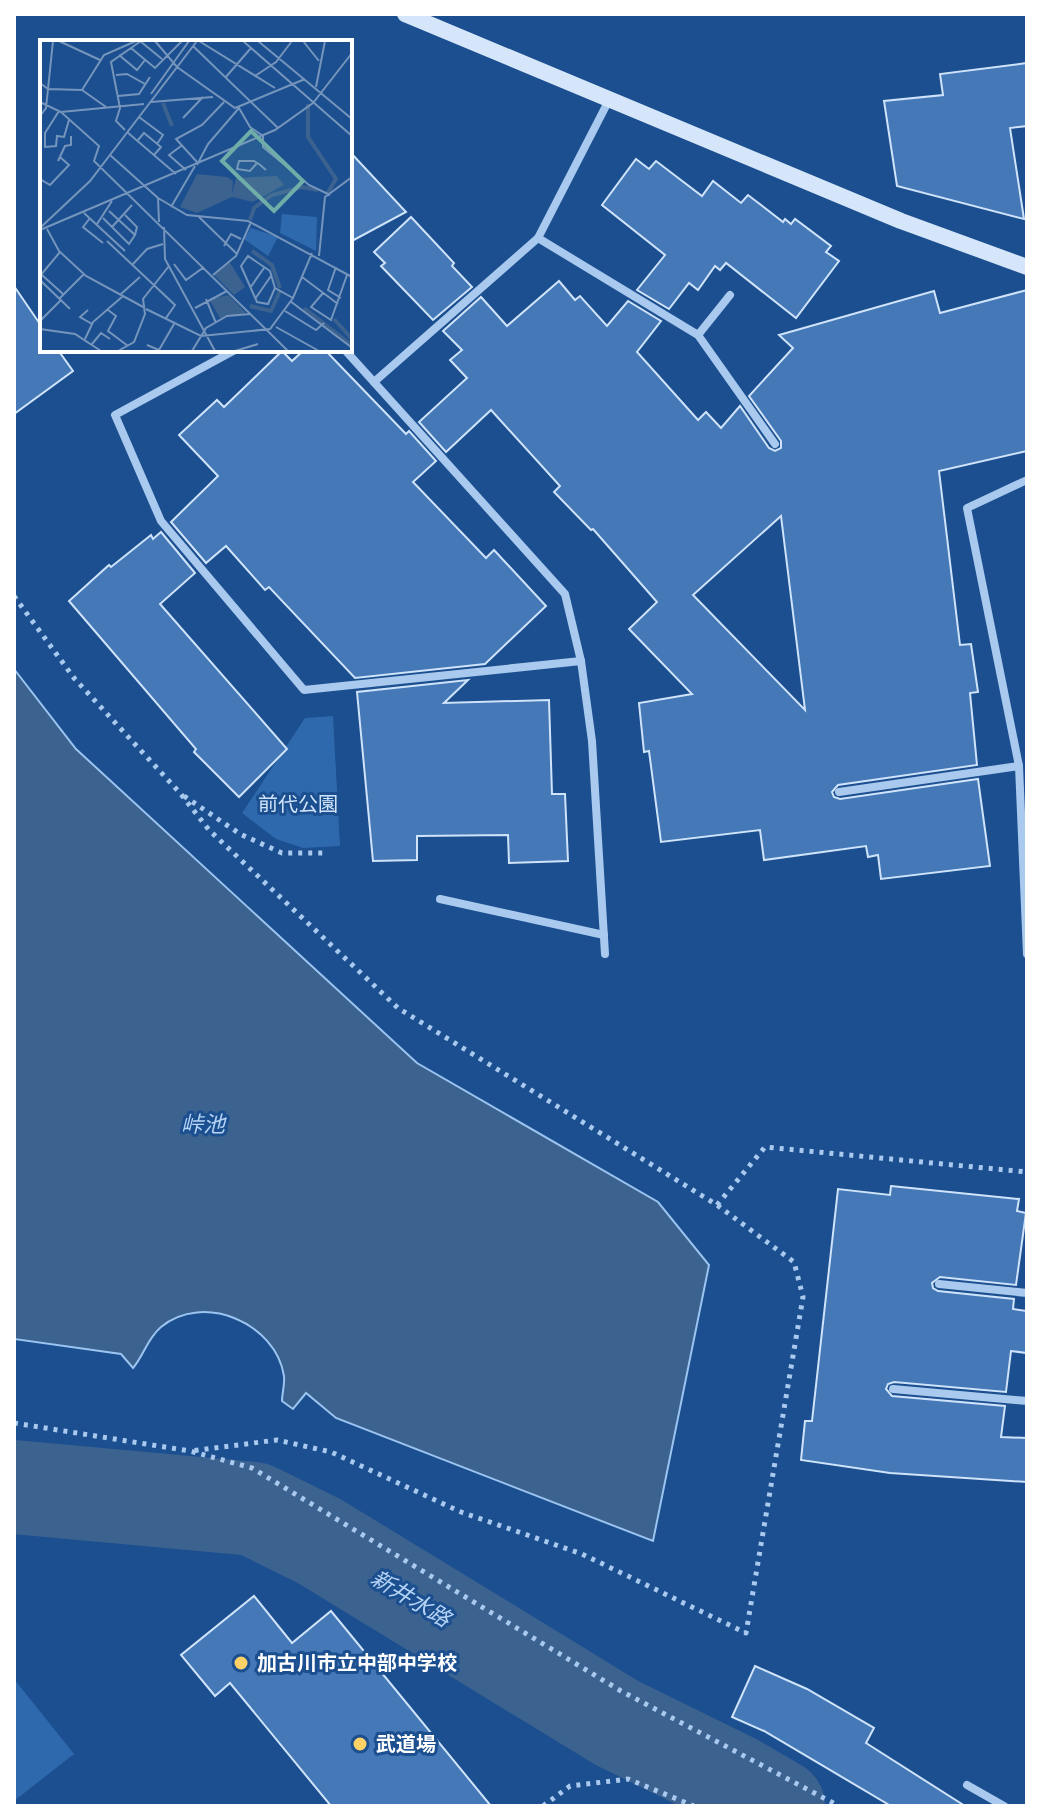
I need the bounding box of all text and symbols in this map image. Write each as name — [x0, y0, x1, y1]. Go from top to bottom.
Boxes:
inset map — [40, 40, 352, 352]
park label: 前代公園 — [258, 791, 338, 815]
water label: 峠池 — [181, 1110, 227, 1137]
water label: 新井水路 — [367, 1563, 458, 1633]
place label: 加古川市立中部中学校 — [257, 1650, 457, 1674]
marker: 加古川市立中部中学校 — [232, 1654, 250, 1672]
place label: 武道場 — [376, 1731, 436, 1755]
marker: 武道場 — [351, 1735, 369, 1753]

